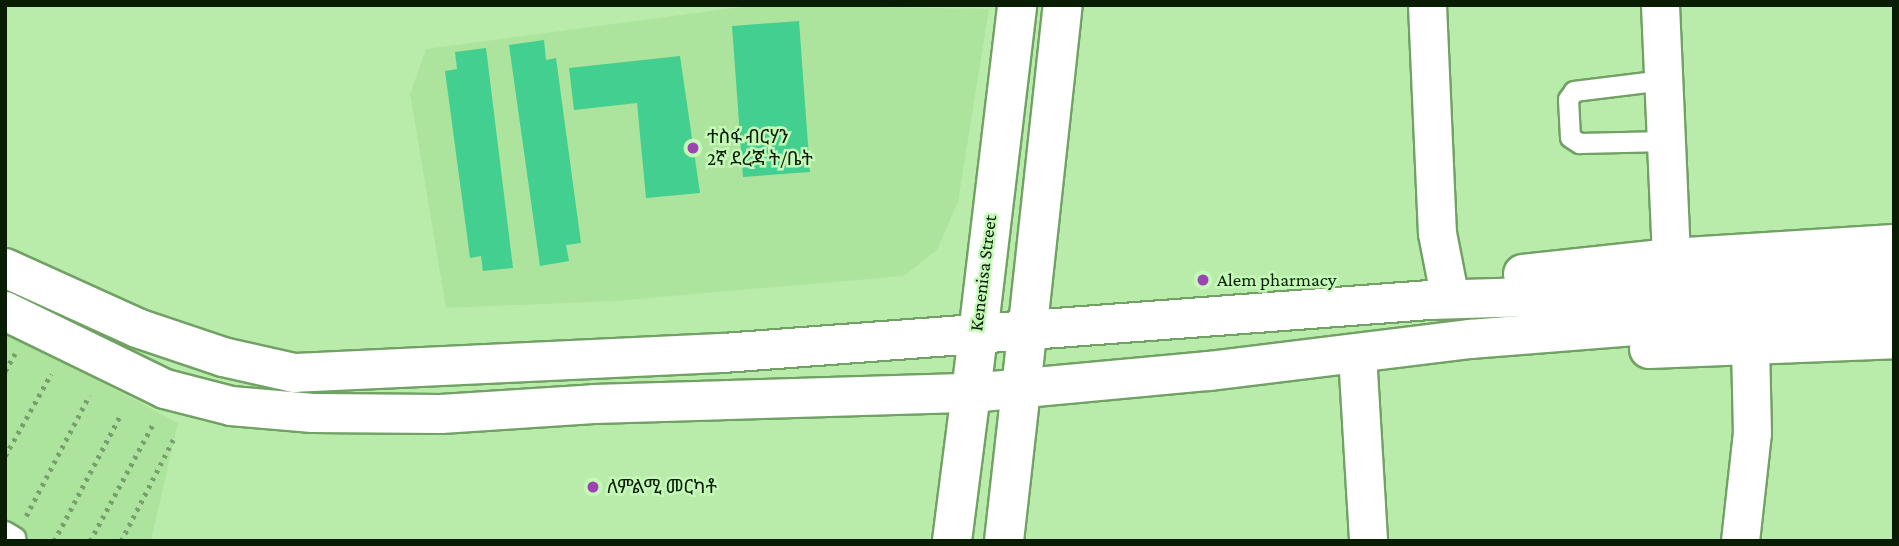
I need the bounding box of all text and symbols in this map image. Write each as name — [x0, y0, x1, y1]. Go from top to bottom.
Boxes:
place label: ተስፋ ብርሃን 2ኛ ደረጃ ት/ቤት — [707, 126, 813, 170]
marker: ተስፋ ብርሃን 2ኛ ደረጃ ት/ቤት — [685, 140, 701, 156]
street label: Kenenisa Street — [965, 213, 1001, 333]
place label: Alem pharmacy — [1217, 269, 1336, 291]
marker: Alem pharmacy — [1195, 272, 1211, 288]
place label: ለምልሚ መርካቶ — [607, 476, 717, 498]
marker: ለምልሚ መርካቶ — [585, 479, 601, 495]

